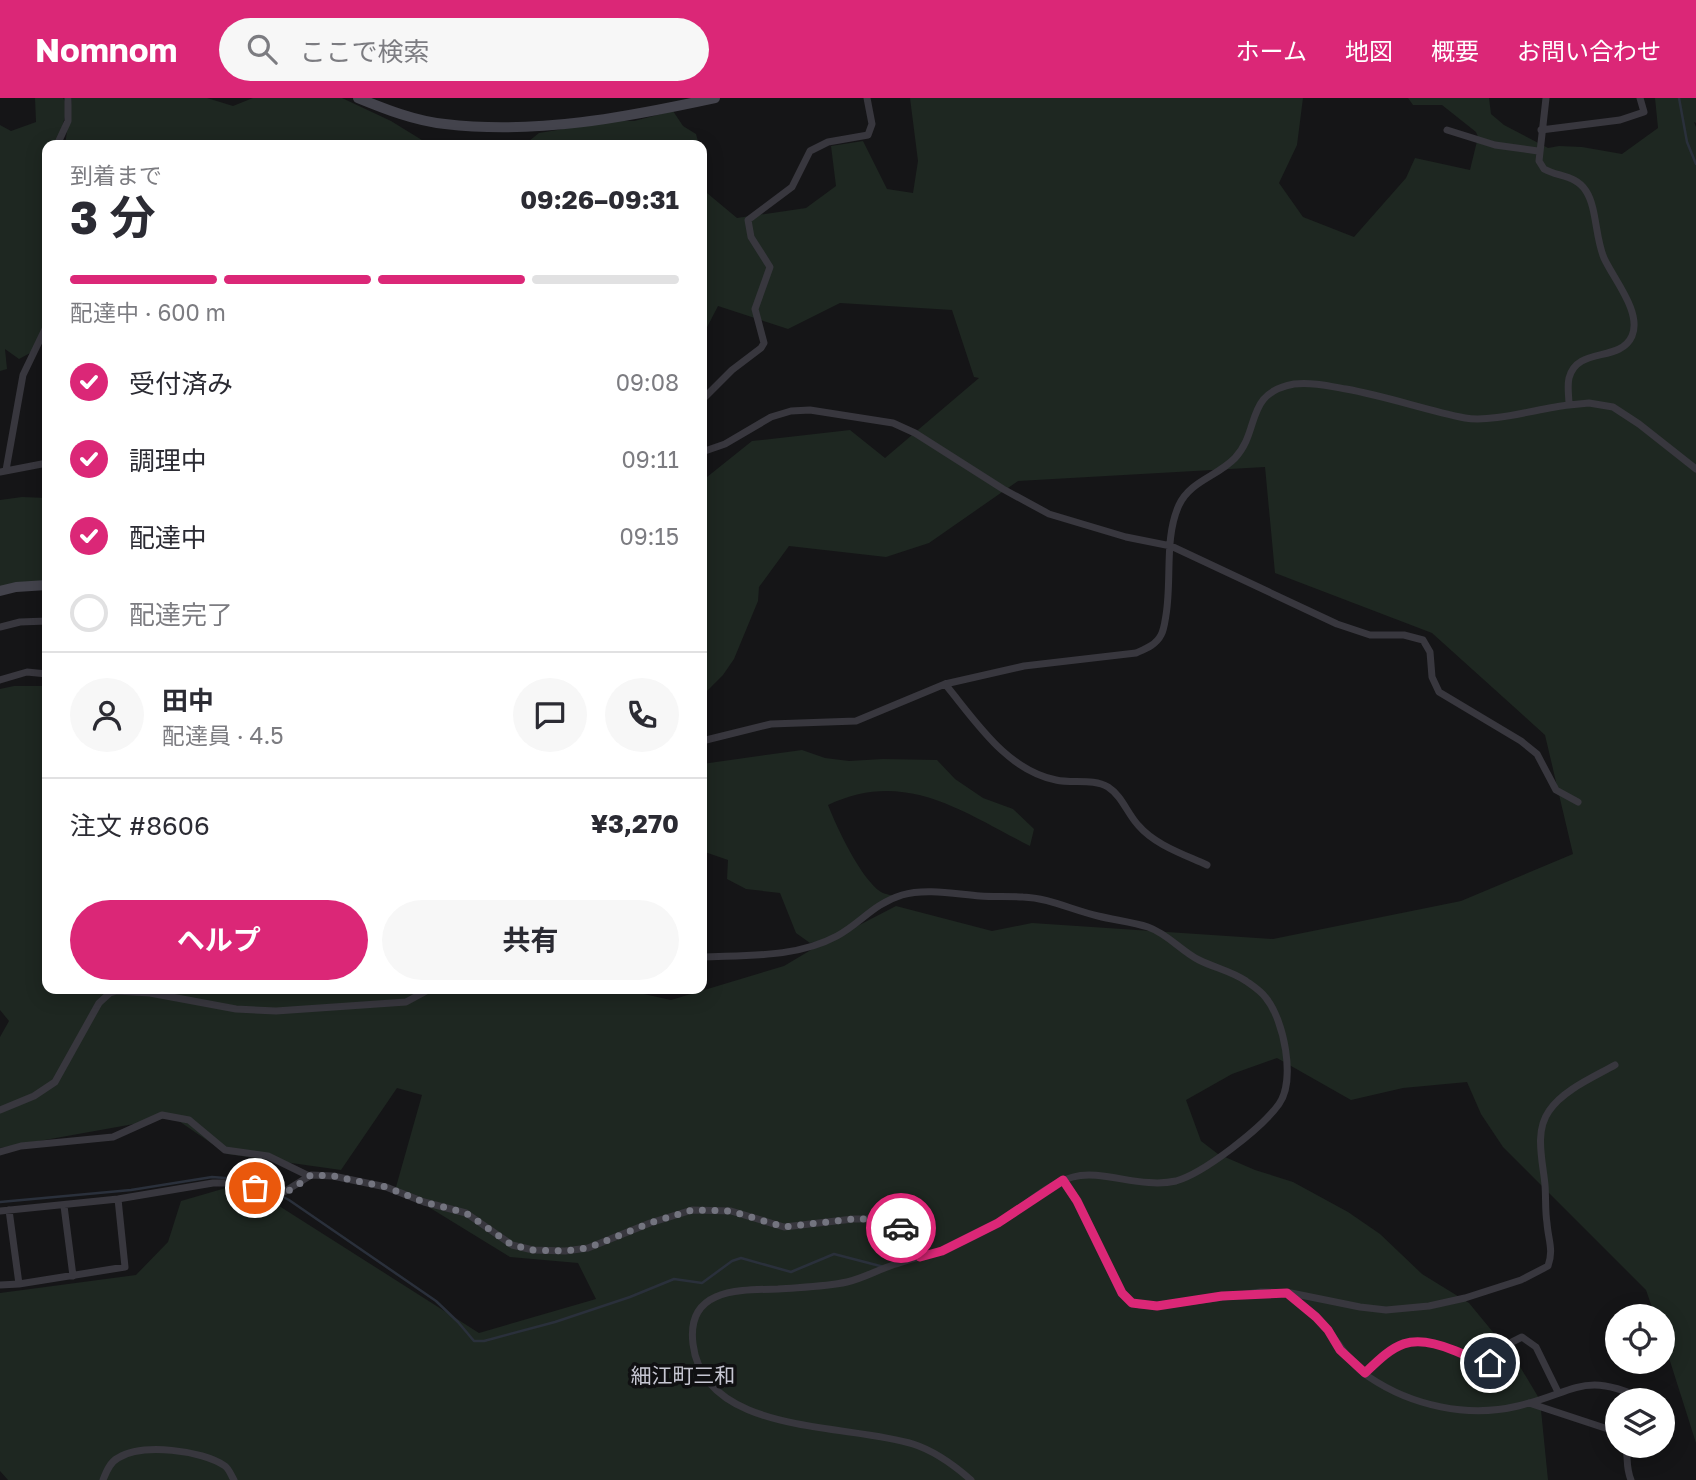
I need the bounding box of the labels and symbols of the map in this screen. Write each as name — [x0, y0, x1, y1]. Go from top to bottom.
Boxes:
pin — [225, 1158, 285, 1218]
courier — [866, 1193, 936, 1263]
pin — [1460, 1333, 1520, 1393]
district label: 細江町三和 — [631, 1362, 736, 1388]

